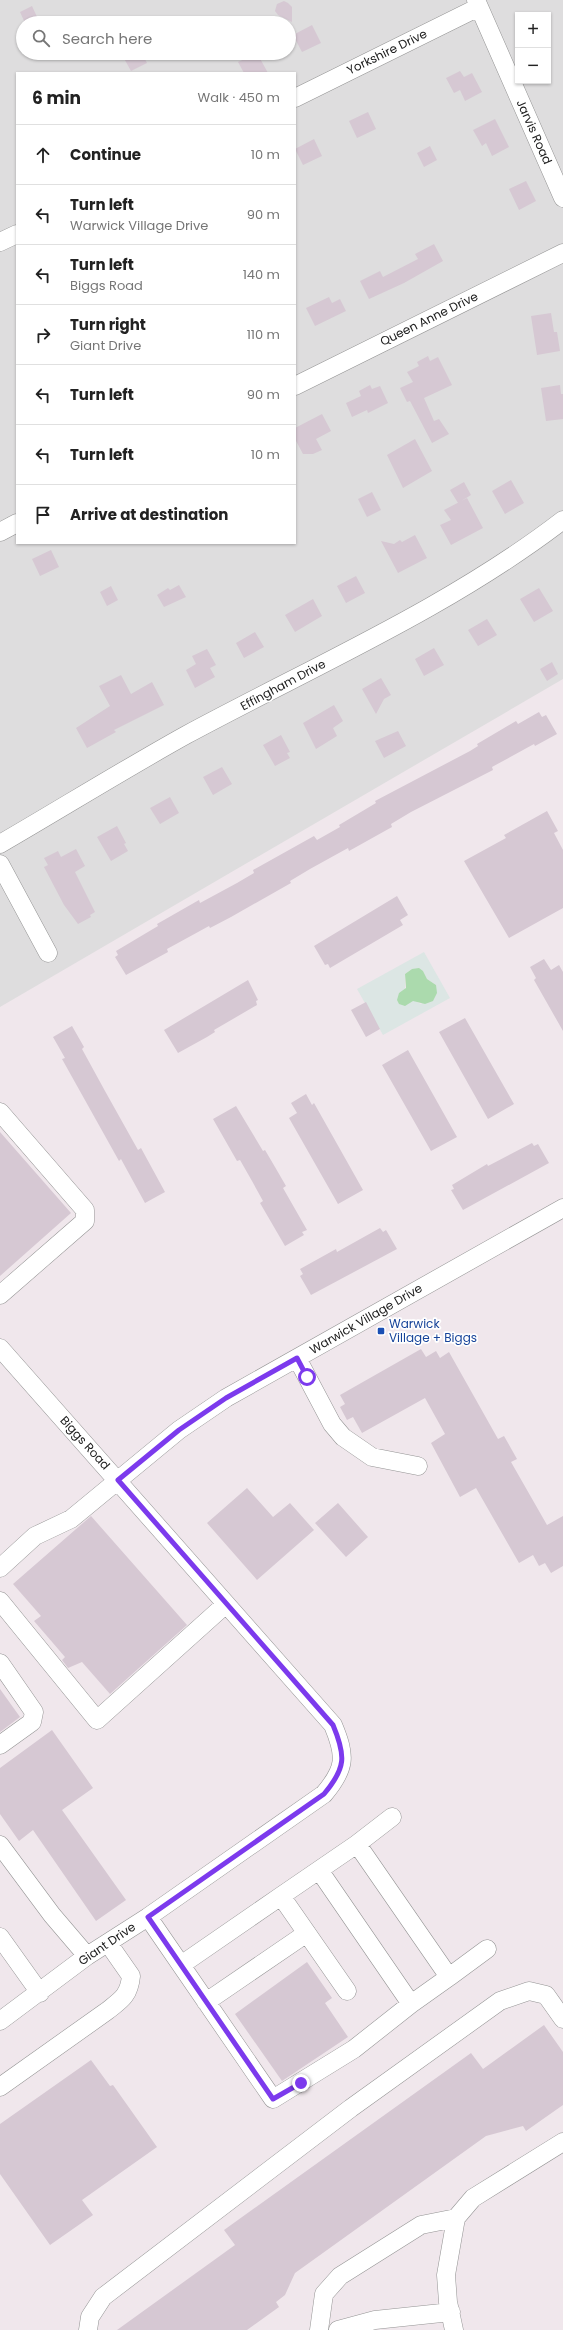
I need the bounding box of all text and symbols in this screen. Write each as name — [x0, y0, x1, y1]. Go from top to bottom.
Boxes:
map controls — [515, 12, 551, 84]
button: + — [515, 12, 551, 48]
search box — [16, 16, 296, 60]
street label: Yorkshire Drive — [344, 25, 430, 78]
icon: search — [30, 27, 52, 49]
text: Search here — [62, 28, 152, 49]
button: − — [515, 48, 551, 84]
text: 6 min — [32, 86, 81, 110]
text: Walk · 450 m — [198, 88, 280, 107]
street label: Jarvis Road — [513, 97, 556, 167]
icon: ahead — [32, 144, 54, 166]
text: Continue — [70, 144, 141, 165]
text: 10 m — [251, 145, 280, 164]
text: Turn left — [70, 194, 134, 215]
icon: left — [32, 204, 54, 226]
text: 90 m — [247, 205, 280, 224]
text: Warwick Village Drive — [70, 216, 208, 235]
text: Turn left — [70, 254, 134, 275]
icon: left — [32, 264, 54, 286]
text: 140 m — [243, 265, 280, 284]
text: Biggs Road — [70, 276, 143, 295]
street label: Queen Anne Drive — [377, 287, 481, 350]
text: Turn right — [70, 314, 146, 335]
icon: right — [32, 324, 54, 346]
text: 110 m — [247, 325, 280, 344]
text: Giant Drive — [70, 336, 141, 355]
icon: left — [32, 384, 54, 406]
text: Turn left — [70, 384, 134, 405]
text: 90 m — [247, 385, 280, 404]
icon: left — [32, 444, 54, 466]
text: Turn left — [70, 444, 134, 465]
text: 10 m — [251, 445, 280, 464]
icon: arrive — [32, 504, 54, 526]
text: Arrive at destination — [70, 504, 228, 525]
street label: Effingham Drive — [237, 655, 328, 714]
street label: Warwick Village Drive — [306, 1279, 425, 1358]
place label: Warwick Village + Biggs — [389, 1315, 477, 1346]
marker: Warwick Village + Biggs — [376, 1326, 386, 1336]
route start — [298, 1368, 316, 1386]
street label: Biggs Road — [57, 1412, 114, 1473]
street label: Giant Drive — [75, 1918, 139, 1969]
route end — [292, 2074, 310, 2092]

